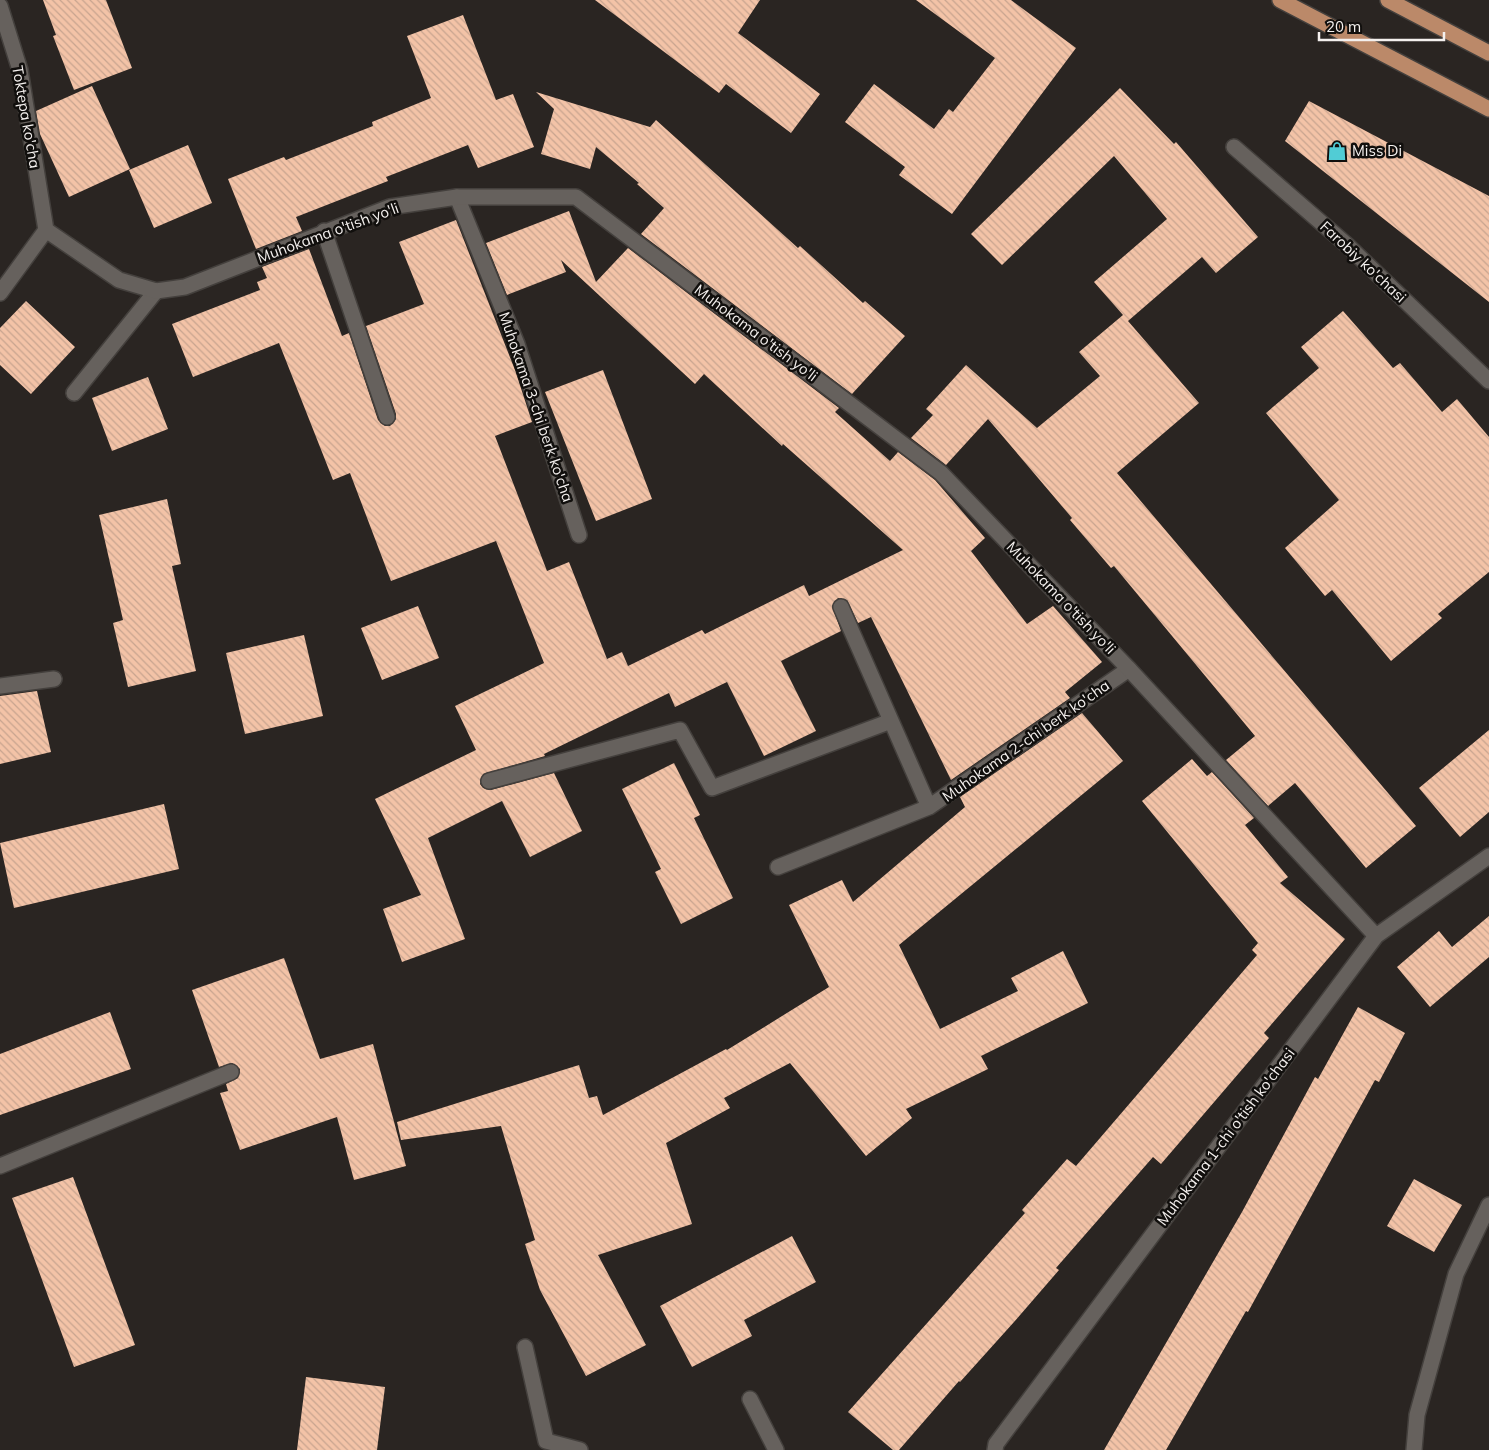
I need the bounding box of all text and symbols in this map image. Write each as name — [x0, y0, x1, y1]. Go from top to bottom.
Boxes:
scale bar — [1319, 10, 1444, 42]
text: 20 m — [1326, 17, 1361, 36]
street label: Toktepa ko'cha — [8, 64, 45, 170]
shop icon: Miss Di — [1326, 140, 1348, 162]
place label: Miss Di — [1352, 141, 1402, 160]
street label: Muhokama o'tish yo'li — [254, 198, 401, 267]
street label: Farobiy ko'chasi — [1316, 217, 1410, 306]
street label: Muhokama o'tish yo'li — [691, 280, 822, 385]
street label: Muhokama 3-chi berk ko'cha — [495, 309, 578, 504]
street label: Muhokama o'tish yo'li — [1003, 537, 1120, 658]
street label: Muhokama 2-chi berk ko'cha — [938, 675, 1113, 806]
street label: Muhokama 1-chi o'tish ko'chasi — [1153, 1044, 1299, 1229]

